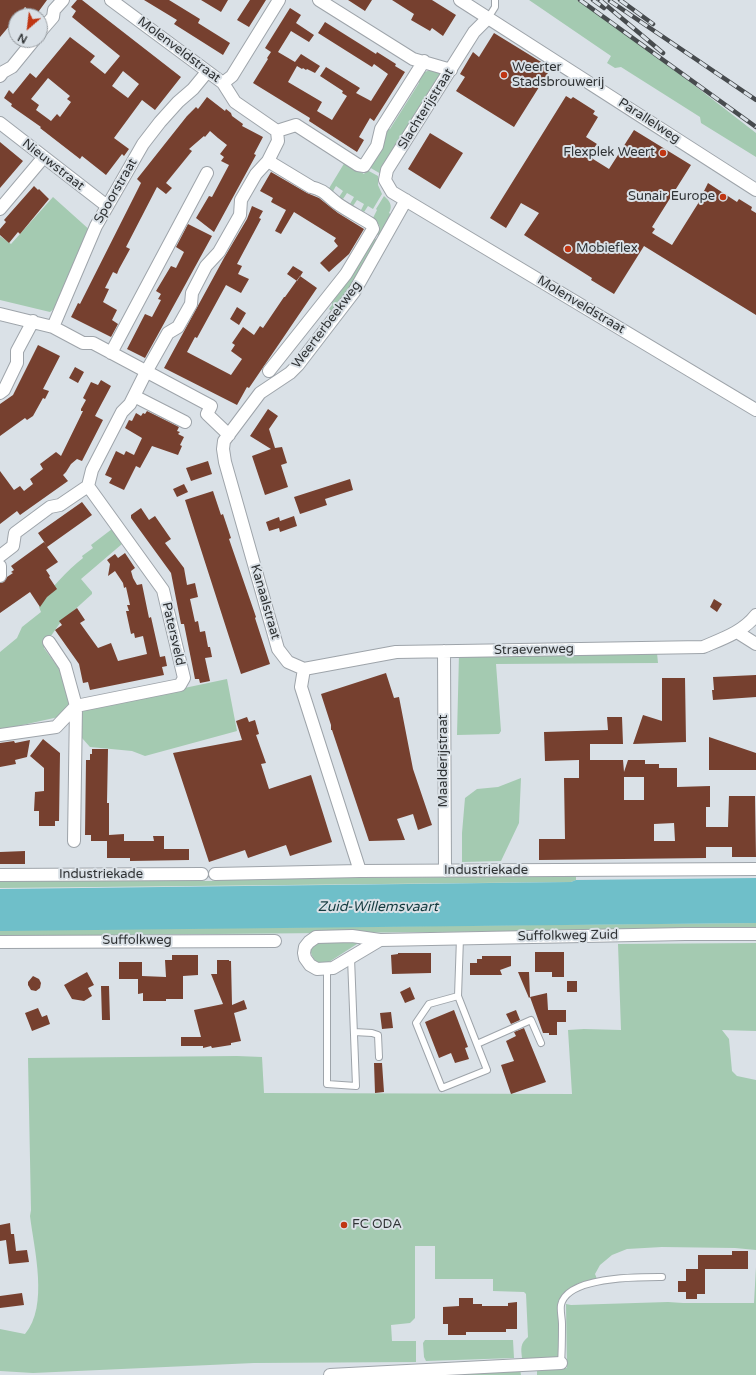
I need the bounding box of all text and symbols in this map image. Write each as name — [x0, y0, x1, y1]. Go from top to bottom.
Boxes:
north arrow — [8, 8, 48, 48]
street label: Molenveldstraat — [134, 14, 224, 86]
text: N — [16, 30, 30, 46]
place label: Weerter Stadsbrouwerij — [512, 60, 604, 91]
street label: Slachterijstraat — [395, 66, 457, 152]
marker: Weerter Stadsbrouwerij — [499, 70, 509, 80]
street label: Parallelweg — [615, 95, 683, 147]
street label: Nieuwstraat — [19, 136, 87, 194]
place label: Flexplek Weert — [563, 145, 655, 161]
marker: Flexplek Weert — [658, 148, 668, 158]
street label: Spoorstraat — [91, 156, 141, 226]
place label: Sunair Europe — [628, 189, 715, 205]
marker: Sunair Europe — [718, 192, 728, 202]
place label: Mobieflex — [576, 241, 638, 257]
marker: Mobieflex — [563, 244, 573, 254]
street label: Molenveldstraat — [534, 273, 628, 337]
street label: Weerterbeekweg — [289, 278, 365, 372]
street label: Kanaalstraat — [247, 563, 283, 641]
street label: Patersveld — [158, 601, 188, 667]
street label: Straevenweg — [494, 642, 574, 658]
street label: Maalderijstraat — [436, 714, 452, 808]
street label: Industriekade — [444, 863, 528, 879]
street label: Industriekade — [59, 867, 143, 883]
water label: Zuid-Willemsvaart — [318, 899, 438, 915]
street label: Suffolkweg Zuid — [518, 927, 618, 945]
street label: Suffolkweg — [102, 933, 172, 949]
place label: FC ODA — [352, 1217, 402, 1233]
marker: FC ODA — [339, 1220, 349, 1230]

